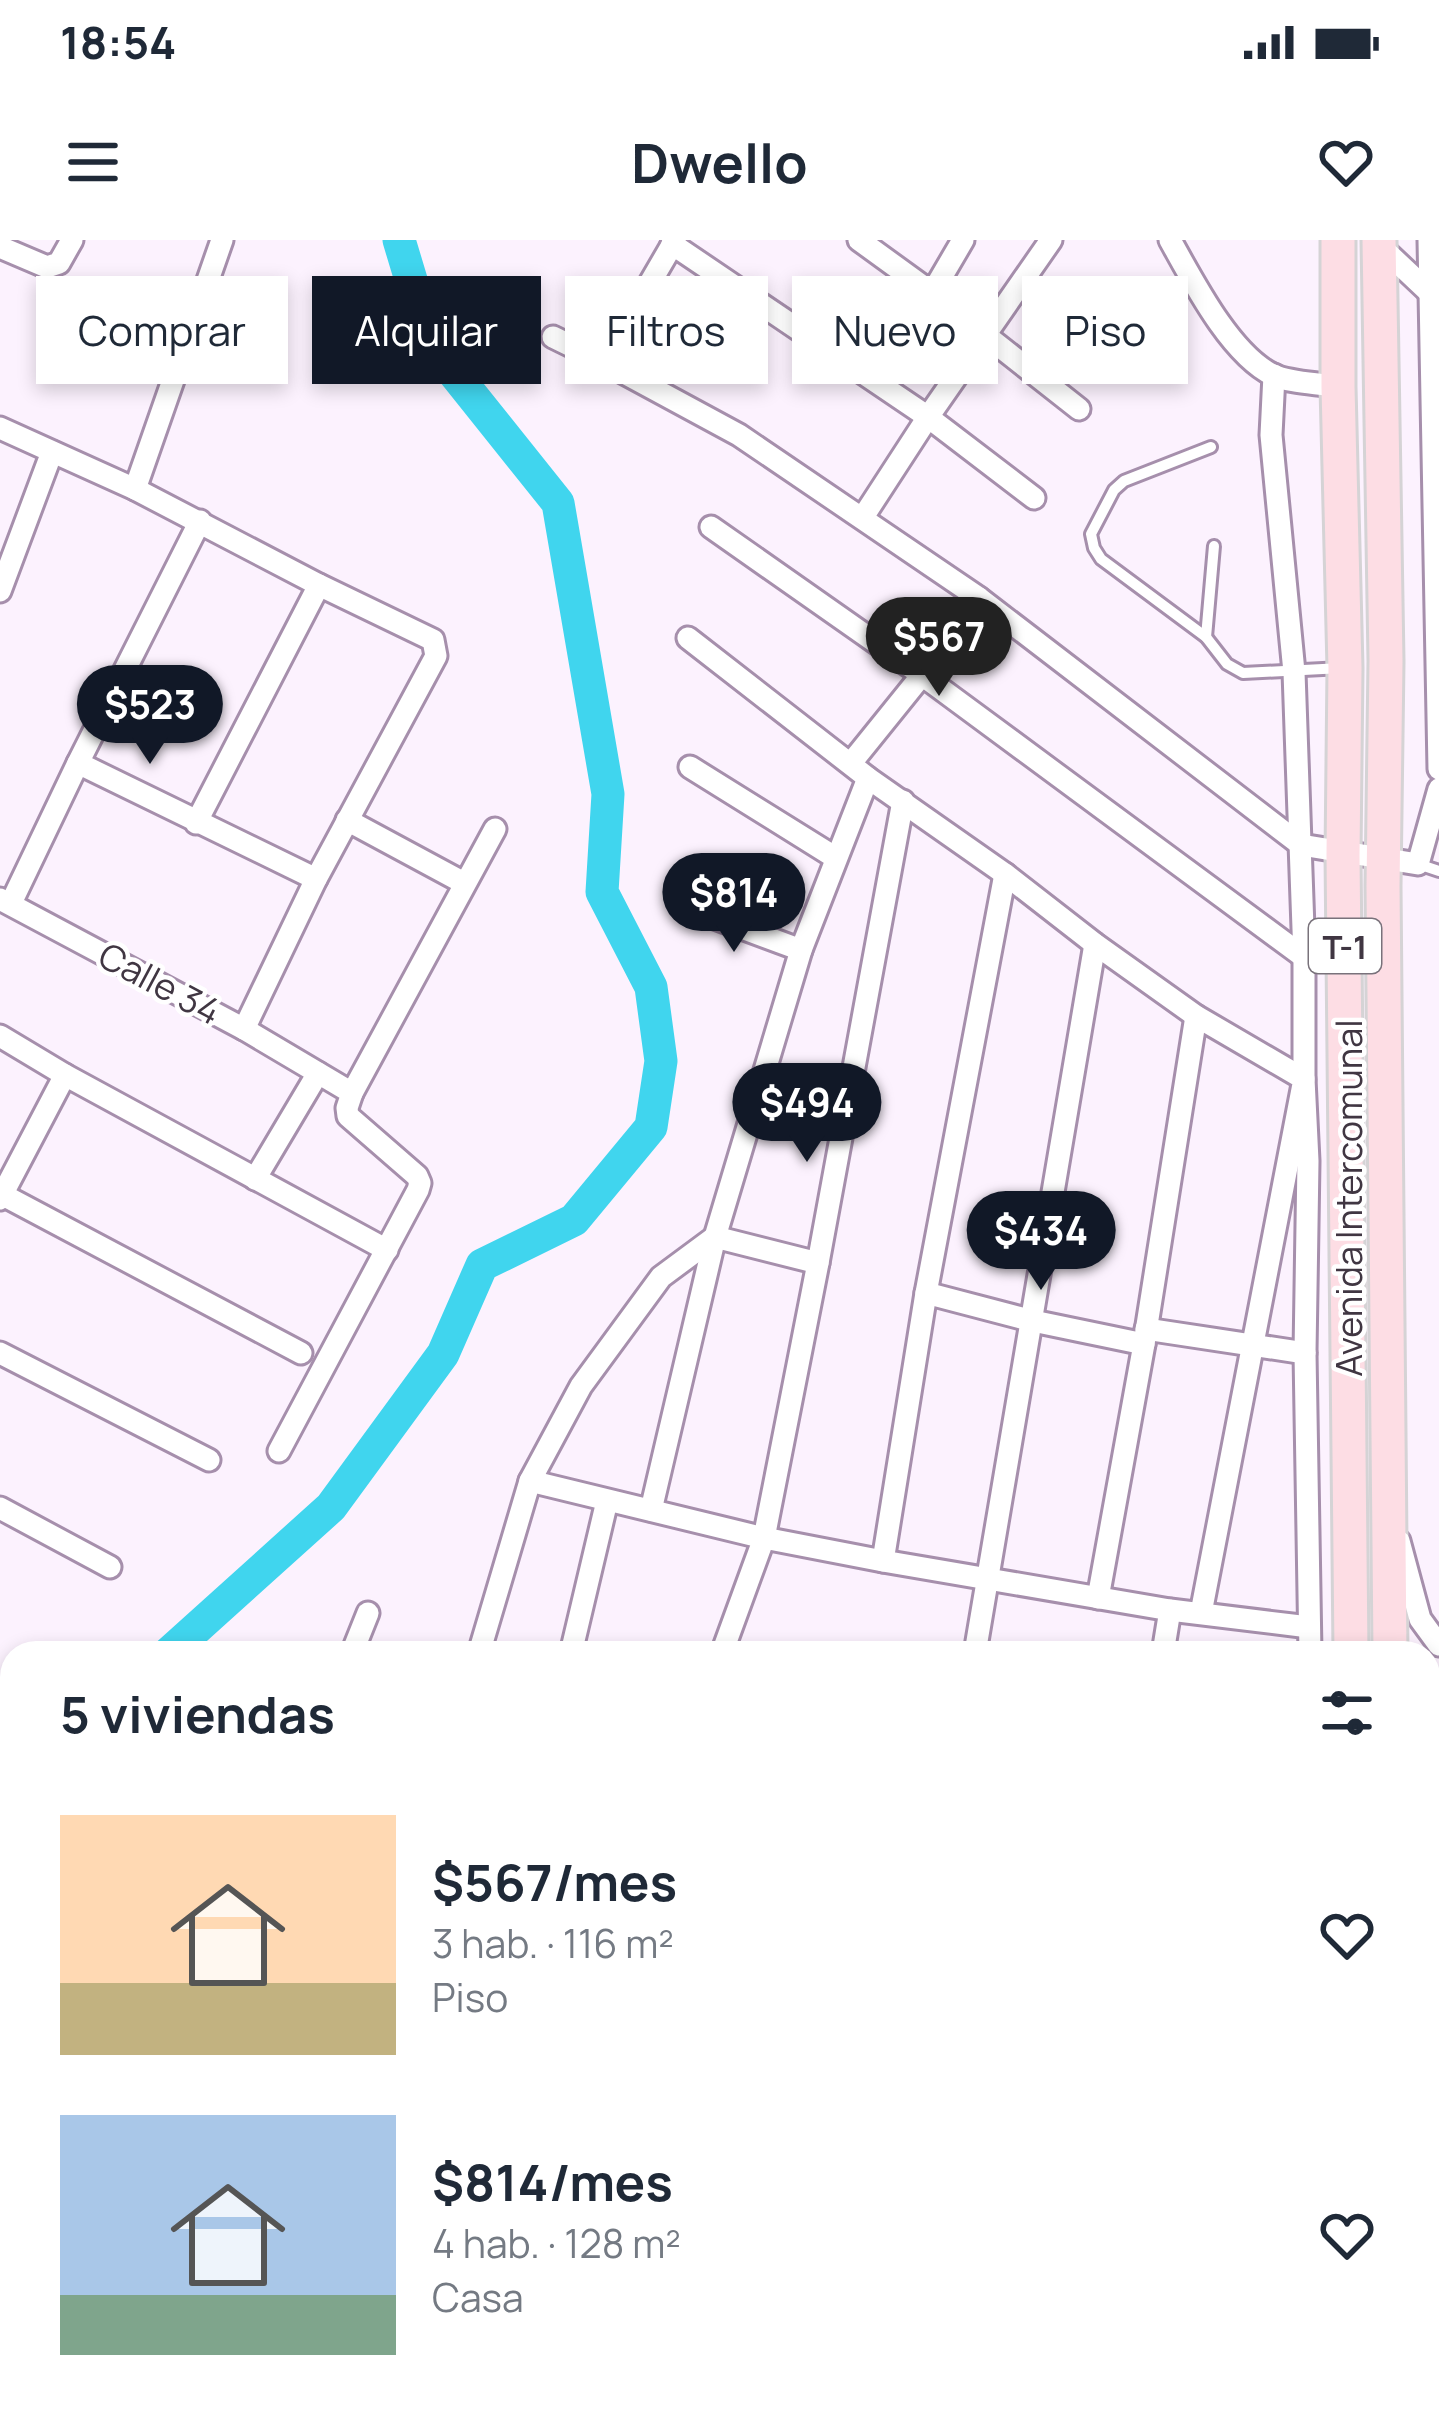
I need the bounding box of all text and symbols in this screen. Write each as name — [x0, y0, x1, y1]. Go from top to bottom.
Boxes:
text: 18:54 — [60, 11, 176, 73]
text: Dwello — [631, 125, 808, 199]
icon: menu — [60, 129, 126, 195]
icon: heart — [1313, 129, 1379, 195]
chip: Comprar — [36, 276, 288, 384]
chip: Alquilar — [312, 276, 541, 384]
chip: Filtros — [565, 276, 768, 384]
chip: Nuevo — [792, 276, 998, 384]
chip: Piso — [1022, 276, 1188, 384]
pin: $567 — [868, 597, 1010, 699]
text: $567 — [893, 609, 985, 663]
pin: $523 — [79, 665, 221, 767]
text: $523 — [104, 677, 196, 731]
pin: $814 — [663, 853, 805, 955]
text: $814 — [689, 865, 779, 919]
road number: T-1 — [1309, 919, 1381, 973]
street label: Calle 34 — [90, 930, 230, 1036]
street label: Avenida Intercomunal — [1324, 1019, 1373, 1377]
pin: $494 — [736, 1063, 878, 1165]
text: $494 — [759, 1075, 855, 1129]
pin: $434 — [970, 1191, 1112, 1293]
text: $434 — [994, 1203, 1088, 1257]
text: 5 viviendas — [60, 1679, 335, 1748]
icon: filters — [1314, 1680, 1380, 1746]
text: $567/mes — [432, 1847, 677, 1916]
icon: home — [156, 1863, 300, 2007]
icon: heart — [1314, 1902, 1380, 1968]
text: 3 hab. · 116 m² — [432, 1916, 674, 1970]
text: Piso — [432, 1970, 508, 2024]
text: $814/mes — [432, 2147, 673, 2216]
icon: home — [156, 2163, 300, 2307]
icon: heart — [1314, 2202, 1380, 2268]
text: 4 hab. · 128 m² — [432, 2216, 681, 2270]
text: Casa — [432, 2270, 524, 2324]

